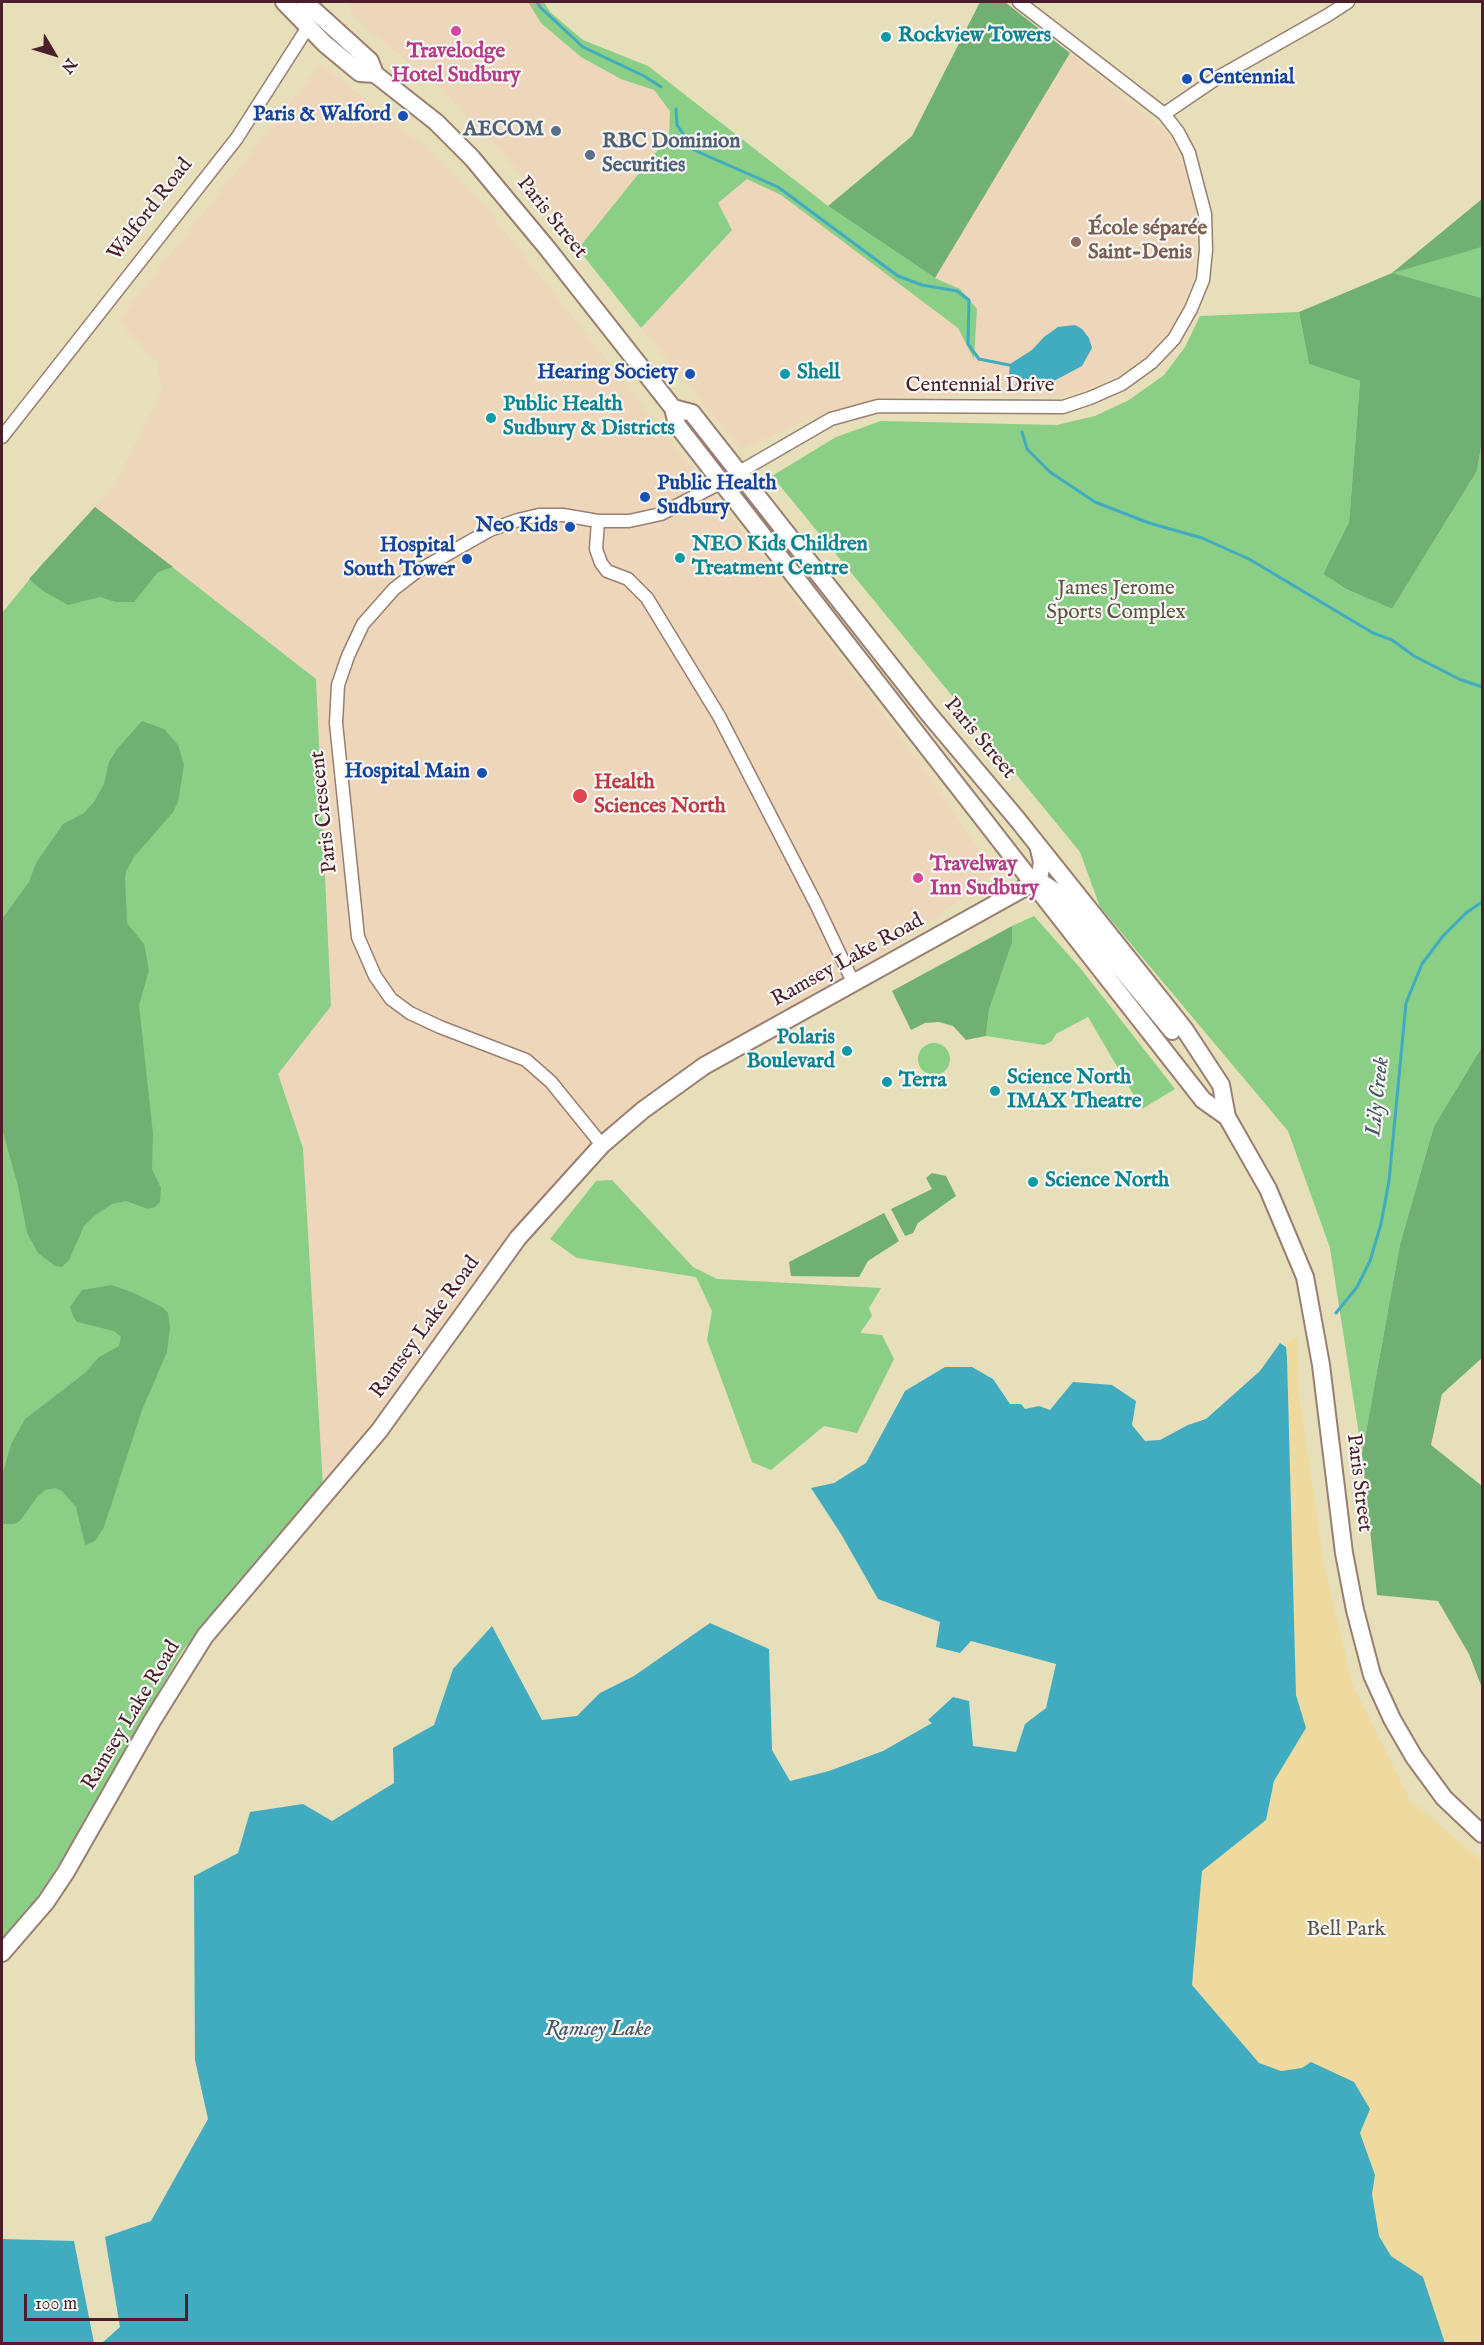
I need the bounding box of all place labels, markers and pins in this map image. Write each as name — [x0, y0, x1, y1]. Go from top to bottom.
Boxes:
marker: Travelodge Hotel Sudbury — [449, 24, 463, 38]
place label: Rockview Towers — [898, 24, 1051, 50]
marker: Rockview Towers — [879, 30, 893, 44]
place label: Travelodge Hotel Sudbury — [391, 40, 521, 90]
place label: Centennial — [1199, 66, 1294, 92]
marker: Centennial — [1180, 72, 1194, 86]
place label: Paris & Walford — [253, 103, 391, 129]
marker: Paris & Walford — [396, 109, 410, 123]
place label: AECOM — [463, 118, 544, 144]
marker: AECOM — [549, 124, 563, 138]
place label: RBC Dominion Securities — [602, 130, 741, 180]
marker: RBC Dominion Securities — [583, 148, 597, 162]
place label: École séparée Saint-Denis — [1088, 217, 1207, 267]
marker: École séparée Saint-Denis — [1069, 235, 1083, 249]
place label: Hearing Society — [537, 361, 678, 387]
place label: Shell — [797, 361, 840, 387]
marker: Hearing Society — [683, 367, 697, 381]
marker: Shell — [778, 367, 792, 381]
place label: Public Health Sudbury & Districts — [503, 393, 675, 443]
marker: Public Health Sudbury & Districts — [484, 411, 498, 425]
place label: Public Health Sudbury — [657, 472, 777, 522]
marker: Public Health Sudbury — [638, 490, 652, 504]
place label: Neo Kids — [476, 514, 558, 540]
marker: Neo Kids — [563, 520, 577, 534]
place label: NEO Kids Children Treatment Centre — [692, 533, 868, 583]
place label: Hospital South Tower — [344, 534, 455, 584]
marker: NEO Kids Children Treatment Centre — [673, 551, 687, 565]
marker: Hospital South Tower — [460, 552, 474, 566]
place label: Hospital Main — [344, 760, 470, 786]
marker: Hospital Main — [475, 766, 489, 780]
place label: Health Sciences North — [594, 771, 726, 821]
marker: Health Sciences North — [571, 787, 589, 805]
place label: Travelway Inn Sudbury — [930, 853, 1039, 903]
marker: Travelway Inn Sudbury — [911, 871, 925, 885]
place label: Polaris Boulevard — [746, 1026, 835, 1076]
marker: Polaris Boulevard — [840, 1044, 854, 1058]
place label: Science North IMAX Theatre — [1007, 1066, 1141, 1116]
place label: Terra — [899, 1069, 947, 1095]
marker: Terra — [880, 1075, 894, 1089]
marker: Science North IMAX Theatre — [988, 1084, 1002, 1098]
place label: Science North — [1045, 1169, 1169, 1195]
marker: Science North — [1026, 1175, 1040, 1189]

